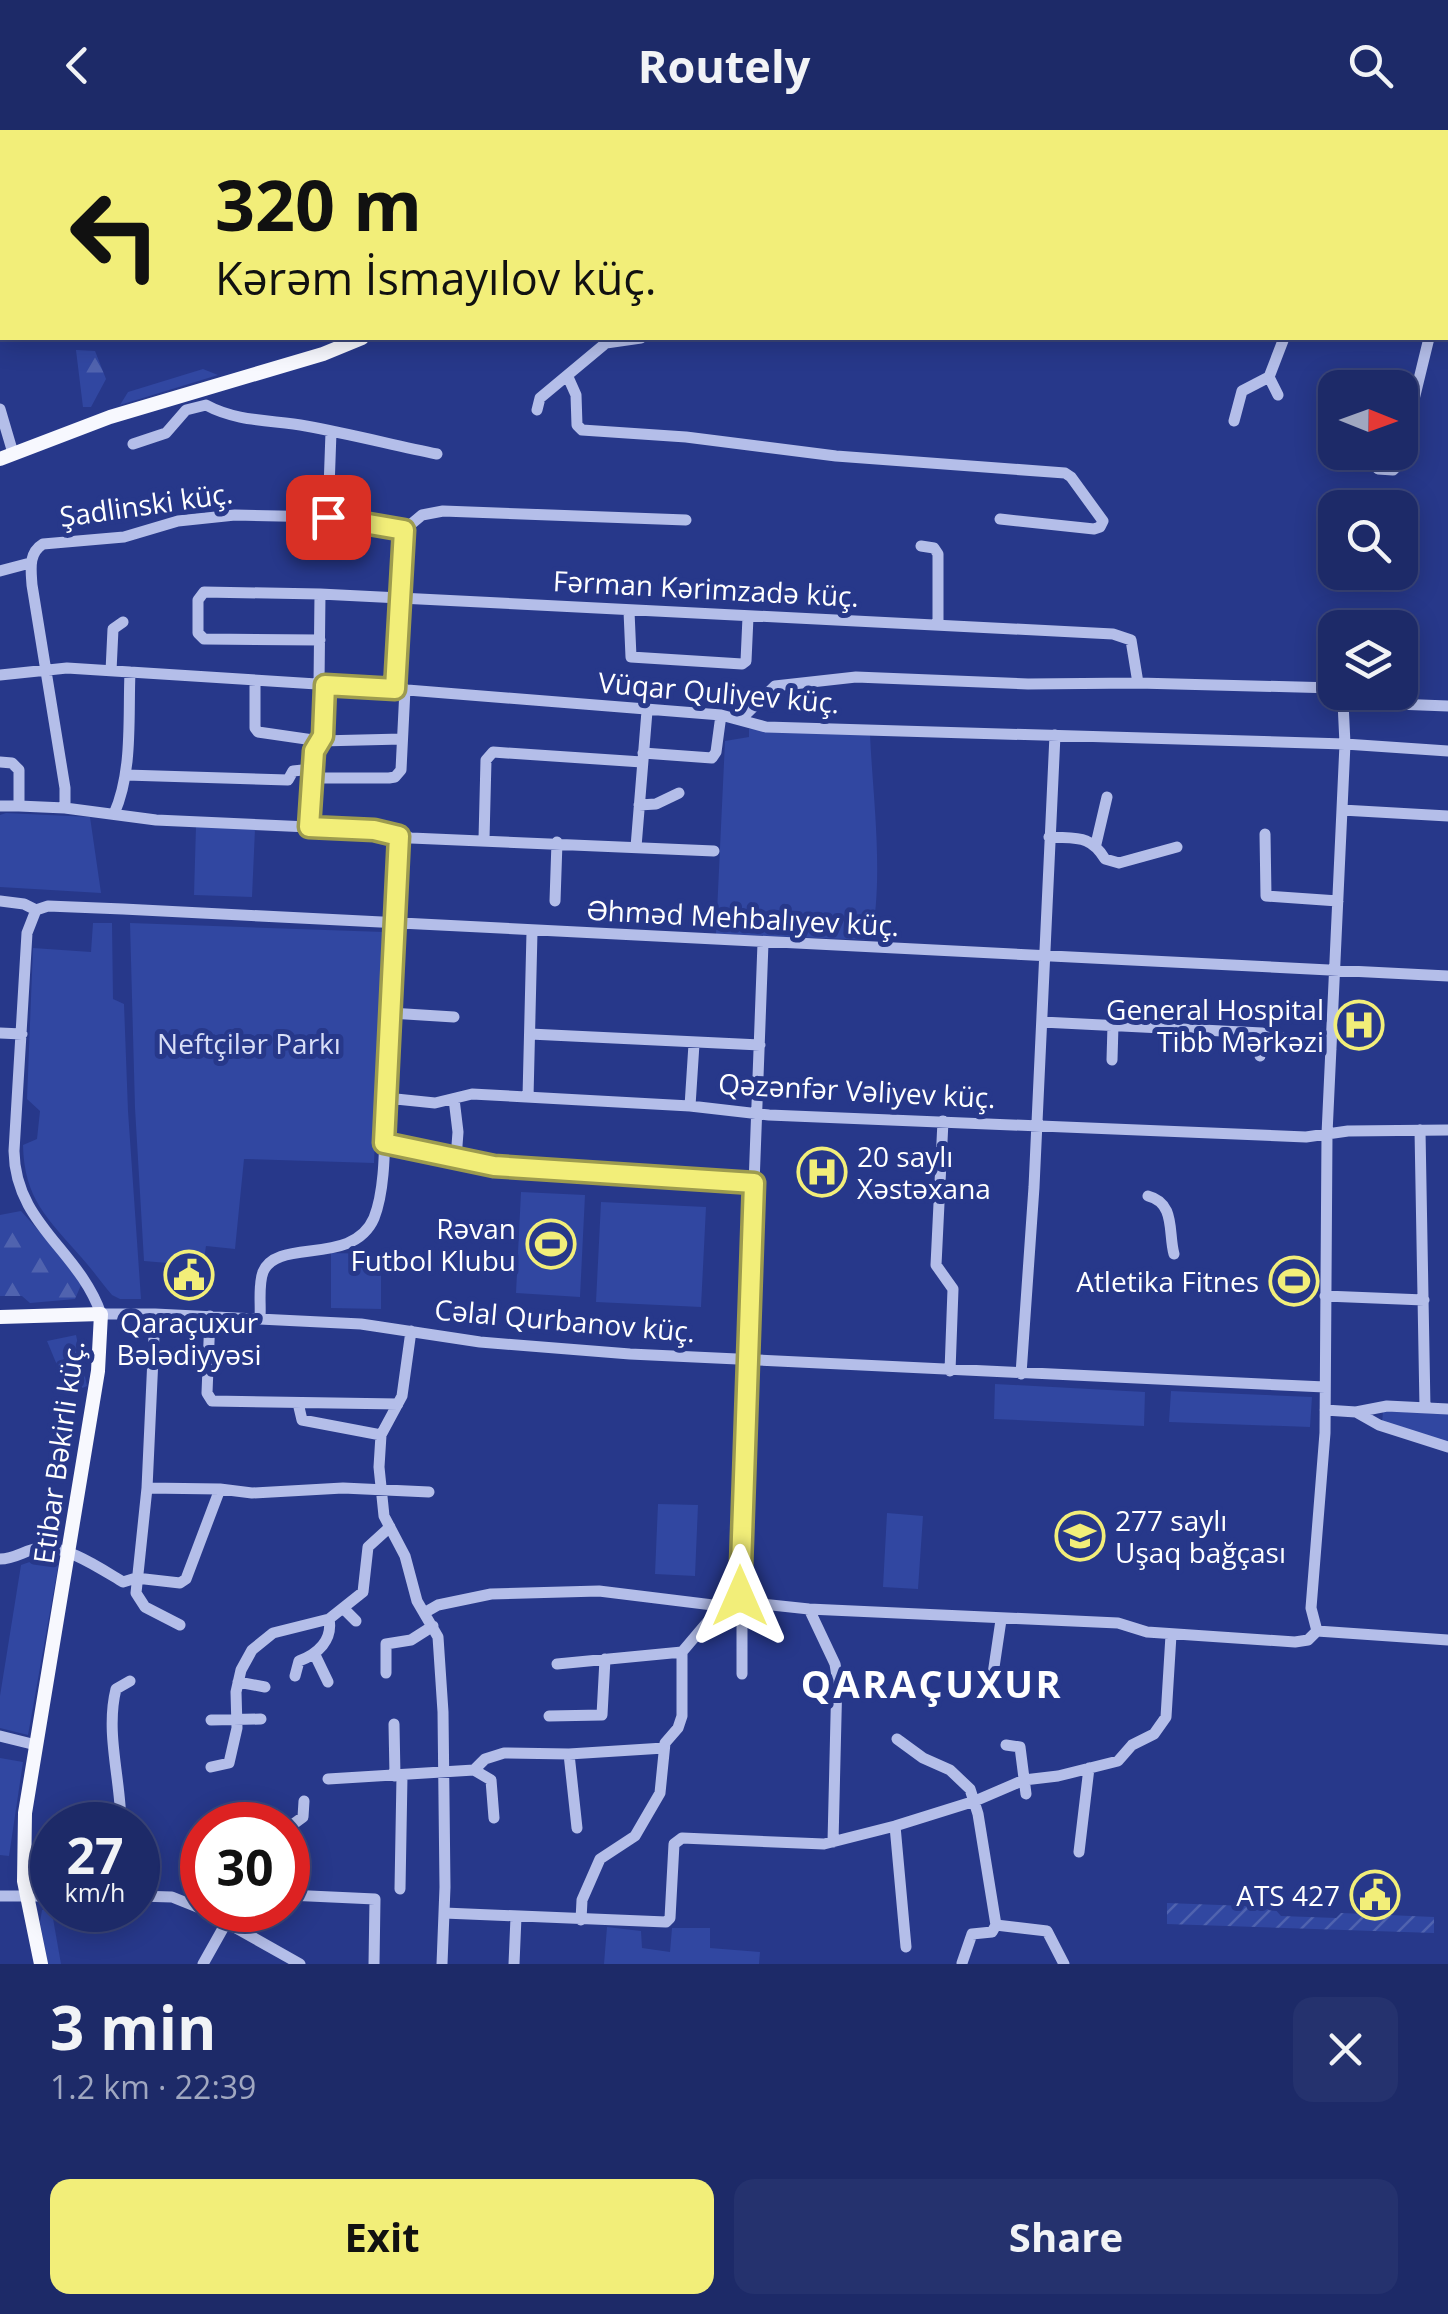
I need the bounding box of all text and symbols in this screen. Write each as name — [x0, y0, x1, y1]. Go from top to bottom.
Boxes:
text: Routely — [638, 35, 810, 96]
icon: back — [50, 38, 105, 93]
icon: search — [1343, 38, 1398, 93]
text: 320 m — [215, 156, 422, 252]
icon: left — [50, 170, 180, 300]
text: Kərəm İsmayılov küç. — [215, 247, 657, 308]
north arrow — [1318, 370, 1418, 470]
map controls — [1318, 370, 1418, 710]
street label: Şadlinski küç. — [57, 473, 235, 535]
pin — [286, 475, 371, 560]
icon: arrive — [301, 490, 356, 545]
button: search — [1318, 490, 1418, 590]
street label: Fərman Kərimzadə küç. — [552, 561, 860, 615]
button: layers — [1318, 610, 1418, 710]
street label: Vüqar Quliyev küç. — [597, 663, 841, 721]
street label: Əhməd Mehbalıyev küç. — [586, 890, 900, 944]
place label: General Hospital Tibb Mərkəzi — [1106, 990, 1324, 1060]
hospital icon: General Hospital Tibb Mərkəzi — [1333, 999, 1385, 1051]
park label: Neftçilər Parkı — [157, 1024, 341, 1062]
street label: Qəzənfər Vəliyev küç. — [717, 1064, 997, 1116]
place label: 20 saylı Xəstəxana — [857, 1137, 991, 1207]
hospital icon: 20 saylı Xəstəxana — [796, 1146, 848, 1198]
place label: Rəvan Futbol Klubu — [350, 1209, 516, 1279]
sports icon: Rəvan Futbol Klubu — [525, 1218, 577, 1270]
public building icon: Qaraçuxur Bələdiyyəsi — [163, 1249, 215, 1301]
sports icon: Atletika Fitnes — [1268, 1255, 1320, 1307]
place label: Atletika Fitnes — [1076, 1262, 1259, 1300]
street label: Cəlal Qurbanov küç. — [433, 1290, 697, 1350]
place label: Qaraçuxur Bələdiyyəsi — [117, 1303, 262, 1373]
street label: Etibar Bəkirli küç. — [24, 1338, 92, 1566]
place label: 277 saylı Uşaq bağçası — [1115, 1501, 1286, 1571]
school or university icon: 277 saylı Uşaq bağçası — [1054, 1510, 1106, 1562]
position arrow — [688, 1544, 792, 1648]
district label: QARAÇUXUR — [801, 1657, 1063, 1709]
speed limit sign: 30 — [180, 1802, 310, 1932]
text: 27 — [66, 1821, 124, 1889]
public building icon: ATS 427 — [1349, 1869, 1401, 1921]
text: km/h — [65, 1875, 125, 1909]
place label: ATS 427 — [1236, 1876, 1340, 1914]
text: 3 min — [50, 1986, 217, 2068]
button: close — [1293, 1997, 1398, 2102]
text: 1.2 km · 22:39 — [50, 2065, 256, 2108]
button: Exit — [50, 2179, 714, 2294]
button: Share — [734, 2179, 1398, 2294]

